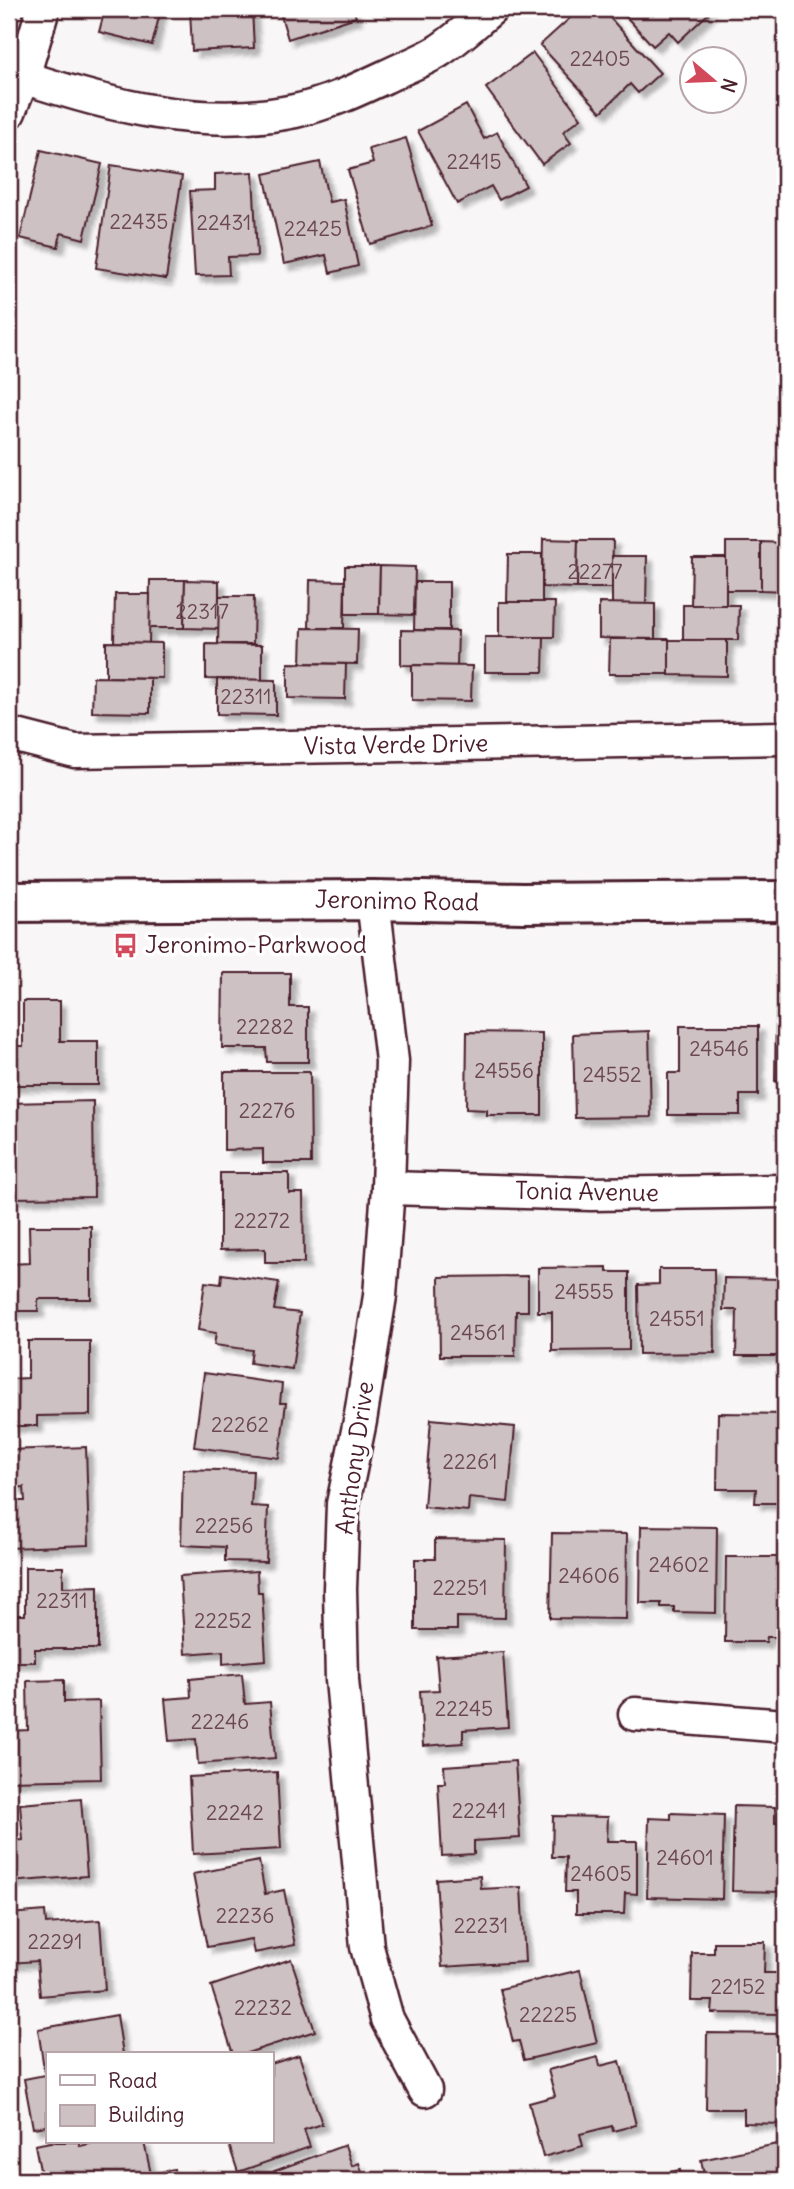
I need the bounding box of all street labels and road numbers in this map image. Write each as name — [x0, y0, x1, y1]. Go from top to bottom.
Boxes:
street label: Vista Verde Drive — [303, 727, 489, 761]
street label: Jeronimo Road — [315, 884, 479, 916]
street label: Tonia Avenue — [515, 1175, 659, 1207]
street label: Anthony Drive — [328, 1379, 380, 1536]

